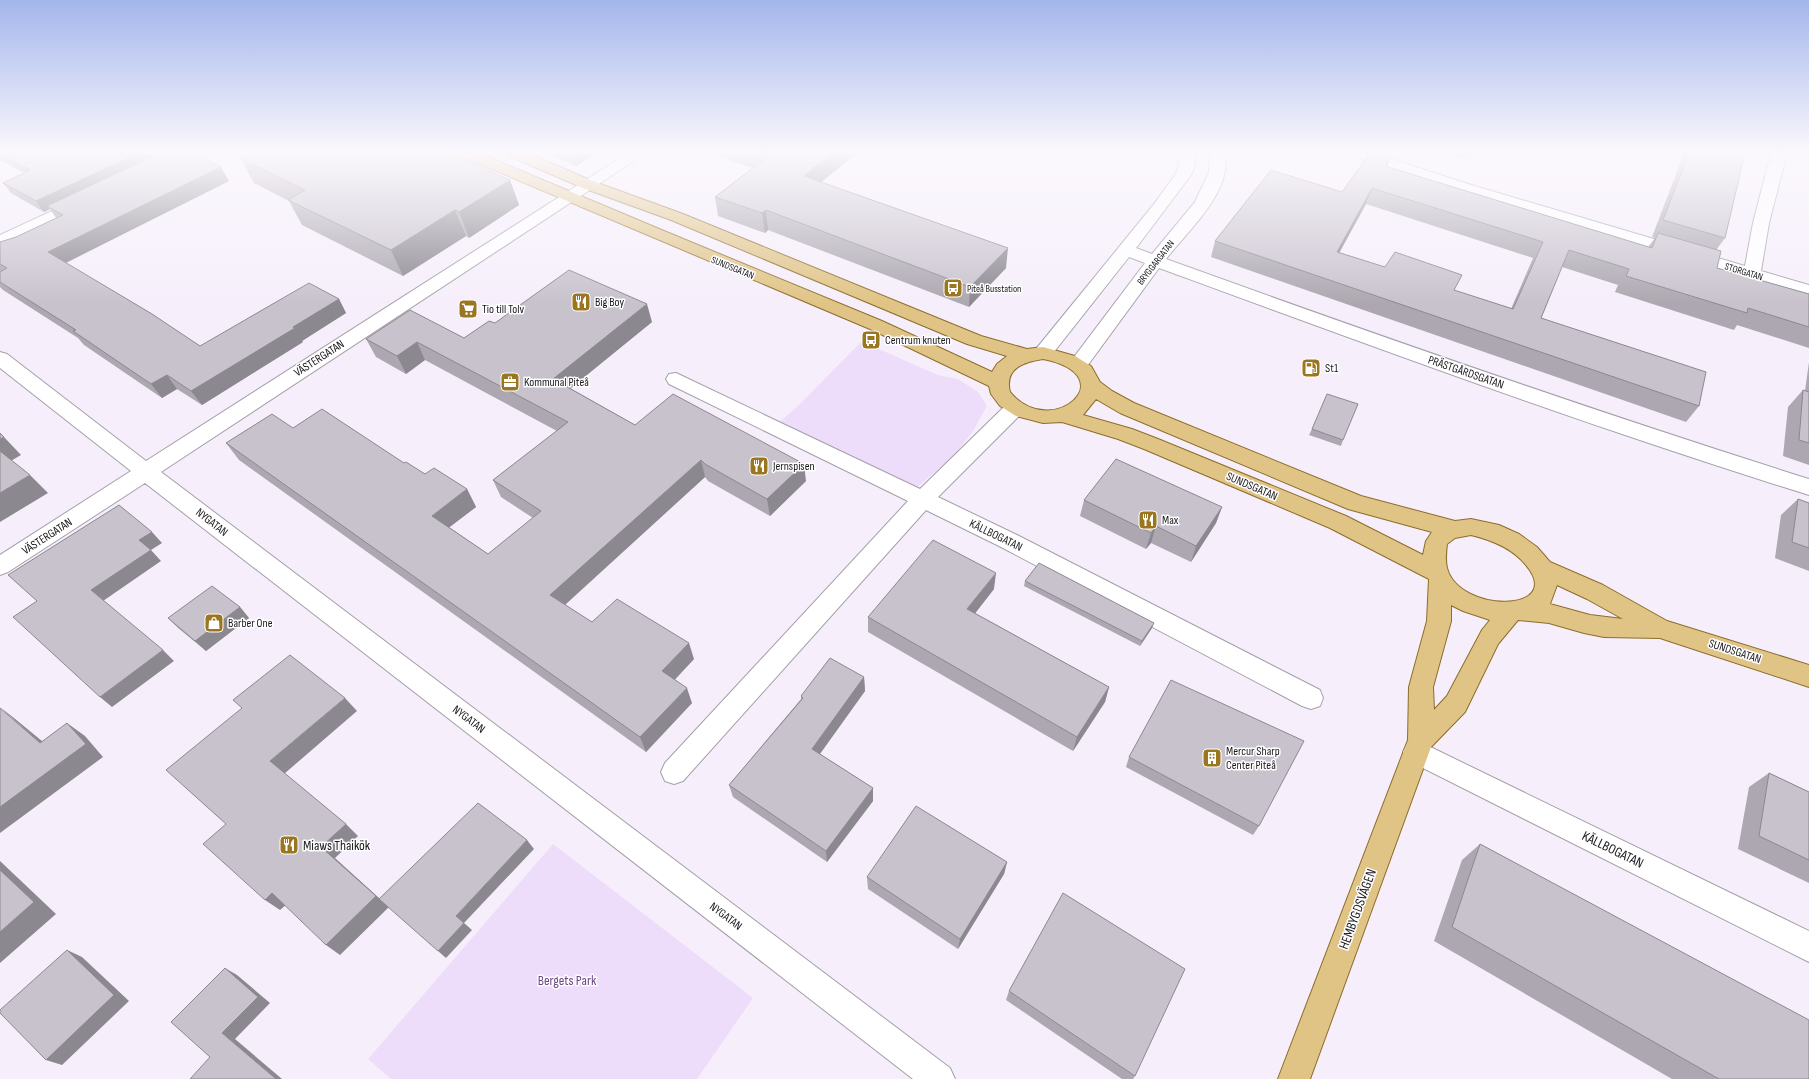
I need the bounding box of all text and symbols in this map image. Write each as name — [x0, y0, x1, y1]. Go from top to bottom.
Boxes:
street label: BRYGGARGATAN — [1135, 238, 1177, 287]
street label: SUNDSGATAN — [709, 254, 756, 282]
street label: STORGATAN — [1723, 260, 1764, 283]
bus stop icon: Piteå Busstation — [942, 277, 964, 299]
place label: Piteå Busstation — [967, 283, 1021, 295]
restaurant icon: Big Boy — [570, 291, 592, 313]
place label: Big Boy — [595, 295, 624, 310]
supermarket icon: Tio till Tolv — [457, 298, 479, 320]
place label: Tio till Tolv — [482, 302, 524, 317]
bus stop icon: Centrum knuten — [860, 329, 882, 351]
place label: Centrum knuten — [885, 333, 951, 348]
street label: VÄSTERGATAN — [291, 337, 347, 380]
street label: PRÄSTGÅRDSGATAN — [1426, 352, 1506, 392]
fuel station icon: St1 — [1300, 357, 1322, 379]
place label: St1 — [1325, 361, 1339, 376]
office icon: Kommunal Piteå — [499, 371, 521, 393]
place label: Kommunal Piteå — [524, 375, 589, 390]
restaurant icon: Jernspisen — [748, 455, 770, 477]
place label: Jernspisen — [772, 459, 815, 474]
street label: SUNDSGATAN — [1224, 469, 1280, 504]
street label: NYGATAN — [192, 505, 231, 540]
restaurant icon: Max — [1137, 509, 1159, 531]
place label: Max — [1162, 513, 1179, 528]
street label: VÄSTERGATAN — [19, 515, 75, 558]
street label: KÄLLBOGATAN — [967, 516, 1025, 555]
shop icon: Barber One — [203, 612, 225, 634]
place label: Barber One — [228, 616, 273, 631]
street label: SUNDSGATAN — [1707, 636, 1763, 667]
street label: NYGATAN — [449, 702, 488, 737]
place label: Mercur Sharp Center Piteå — [1226, 744, 1280, 773]
building icon: Mercur Sharp Center Piteå — [1201, 747, 1223, 769]
street label: KÄLLBOGATAN — [1579, 827, 1646, 872]
restaurant icon: Miaws Thaikök — [278, 834, 300, 856]
place label: Miaws Thaikök — [303, 837, 371, 854]
street label: HEMBYGDSVÄGEN — [1335, 867, 1380, 952]
street label: NYGATAN — [706, 899, 745, 934]
park label: Bergets Park — [538, 972, 597, 989]

